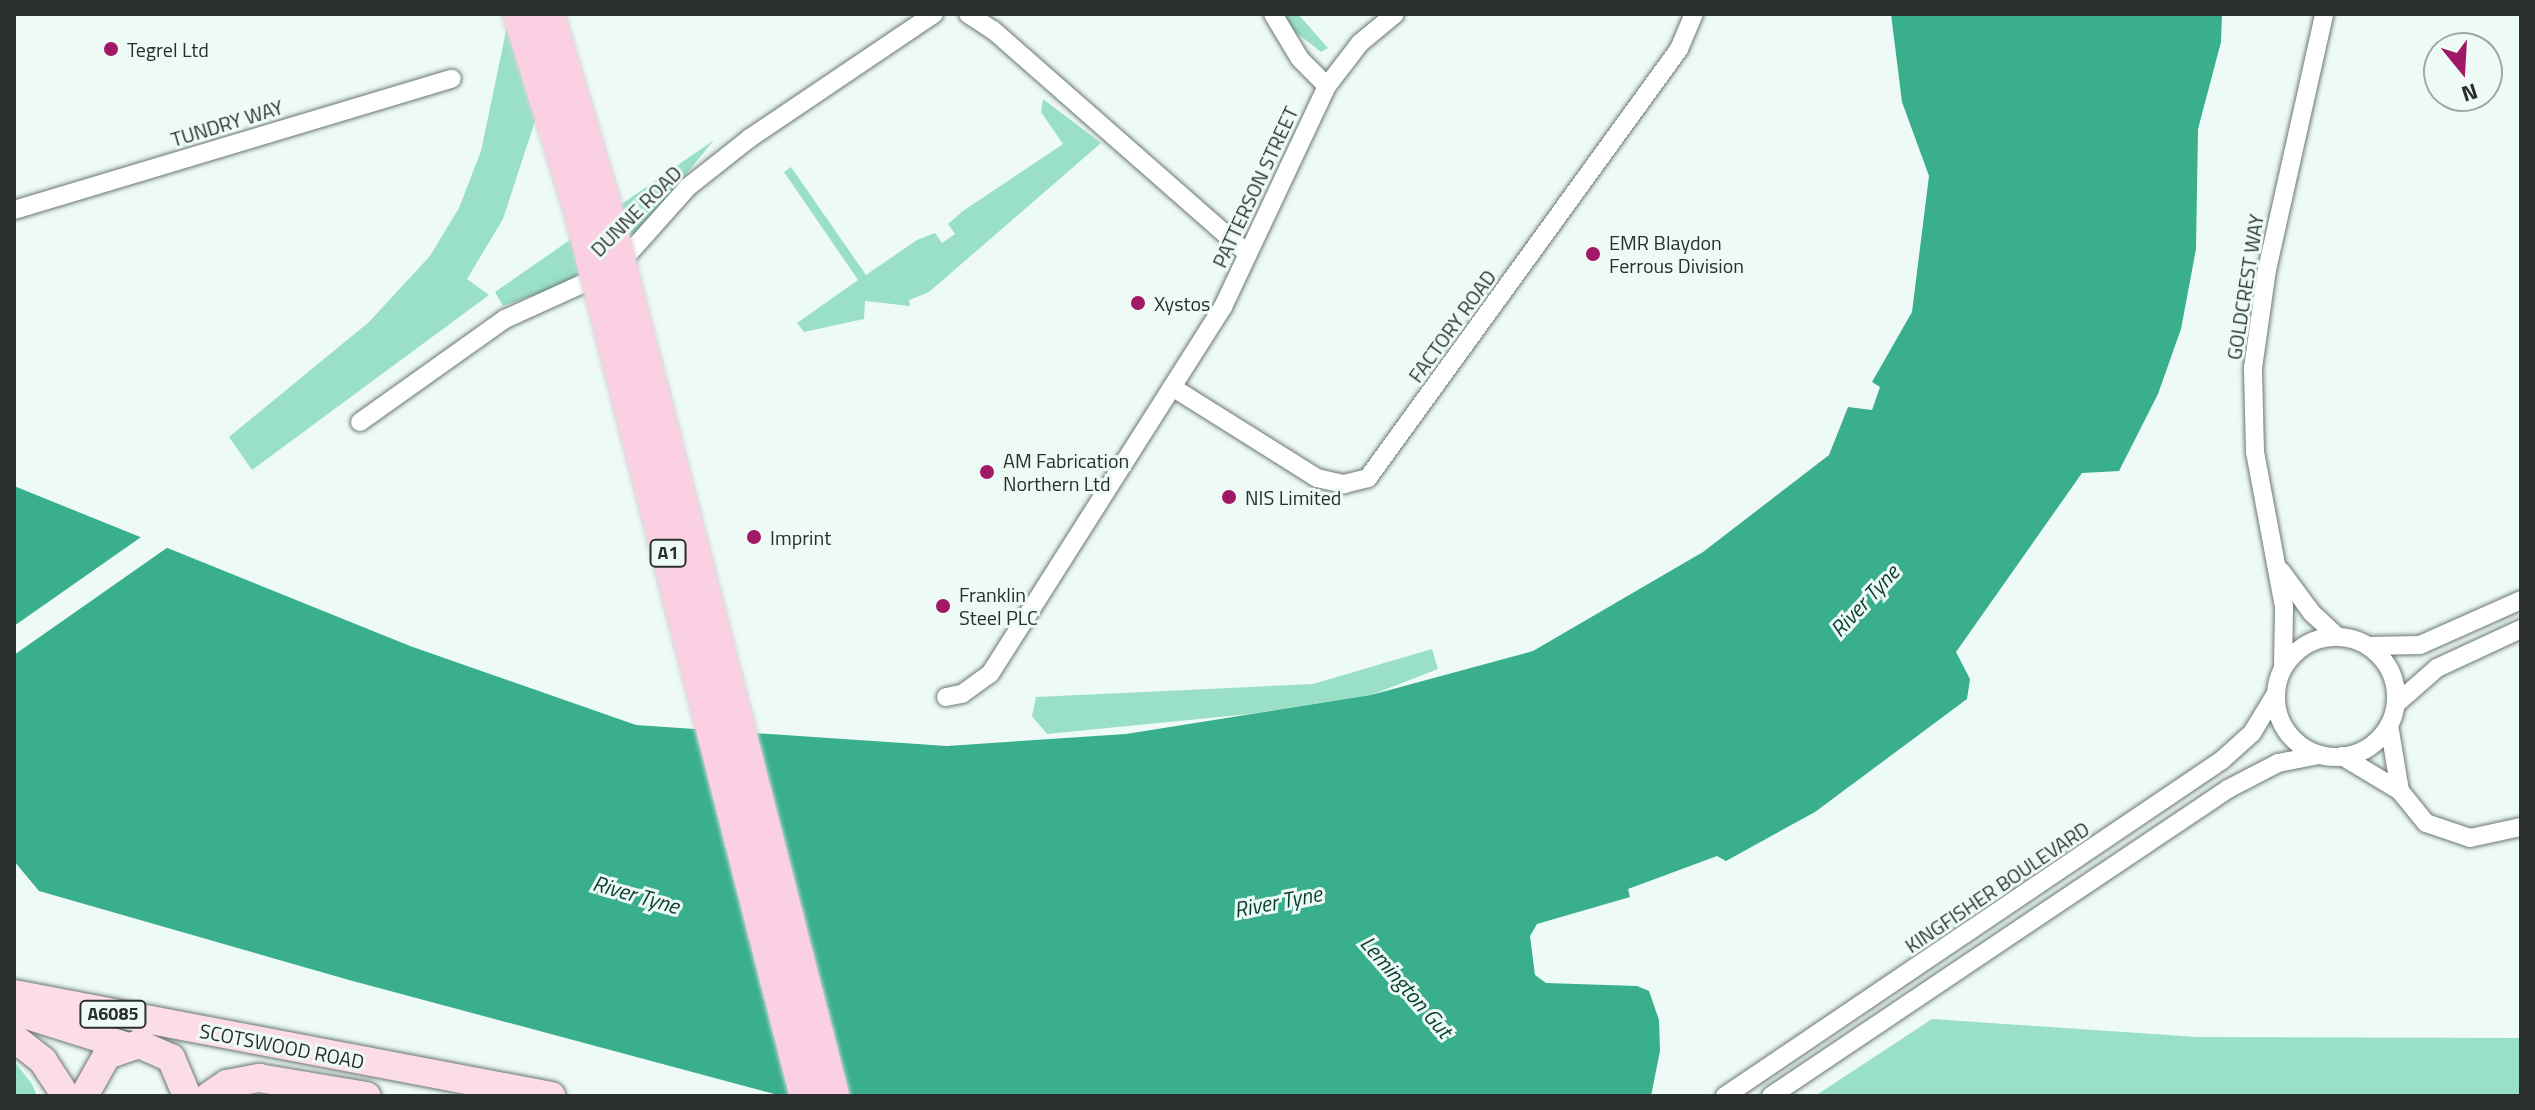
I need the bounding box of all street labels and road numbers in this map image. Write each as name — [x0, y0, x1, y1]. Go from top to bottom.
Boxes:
street label: TUNDRY WAY — [168, 95, 286, 151]
street label: PATTERSON STREET — [1207, 103, 1303, 271]
street label: DUNNE ROAD — [586, 161, 686, 261]
street label: GOLDCREST WAY — [2222, 213, 2268, 361]
street label: FACTORY ROAD — [1403, 265, 1501, 387]
road number: A1 — [648, 539, 688, 567]
street label: KINGFISHER BOULEVARD — [1900, 816, 2094, 958]
road number: A6085 — [79, 1000, 147, 1028]
street label: SCOTSWOOD ROAD — [198, 1018, 366, 1074]

